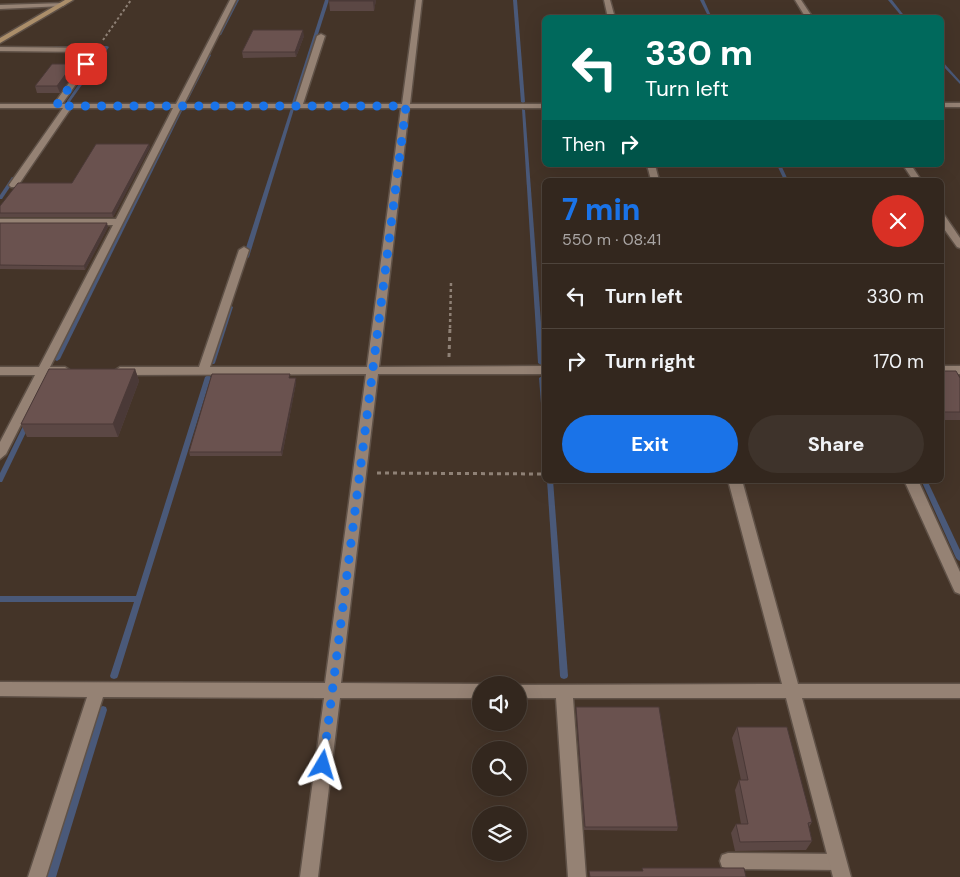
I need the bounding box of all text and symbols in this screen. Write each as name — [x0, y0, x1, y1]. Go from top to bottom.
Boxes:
text: 330 m — [645, 30, 753, 76]
icon: left — [562, 35, 627, 100]
pin — [65, 43, 107, 85]
icon: arrive — [72, 50, 100, 78]
text: Turn left — [645, 74, 729, 103]
icon: right — [615, 130, 643, 158]
text: Then — [562, 132, 605, 157]
text: 7 min — [562, 190, 640, 229]
button: close — [872, 195, 924, 247]
text: 550 m · 08:41 — [562, 229, 661, 250]
icon: left — [562, 282, 590, 310]
text: Turn left — [605, 284, 683, 309]
text: 330 m — [867, 284, 924, 309]
icon: right — [562, 347, 590, 375]
text: Turn right — [605, 349, 695, 374]
text: 170 m — [873, 349, 924, 374]
button: Exit — [562, 415, 738, 473]
button: Share — [748, 415, 924, 473]
map controls — [472, 676, 527, 861]
button: sound — [472, 676, 527, 731]
position arrow — [296, 738, 348, 790]
button: search — [472, 741, 527, 796]
button: layers — [472, 806, 527, 861]

